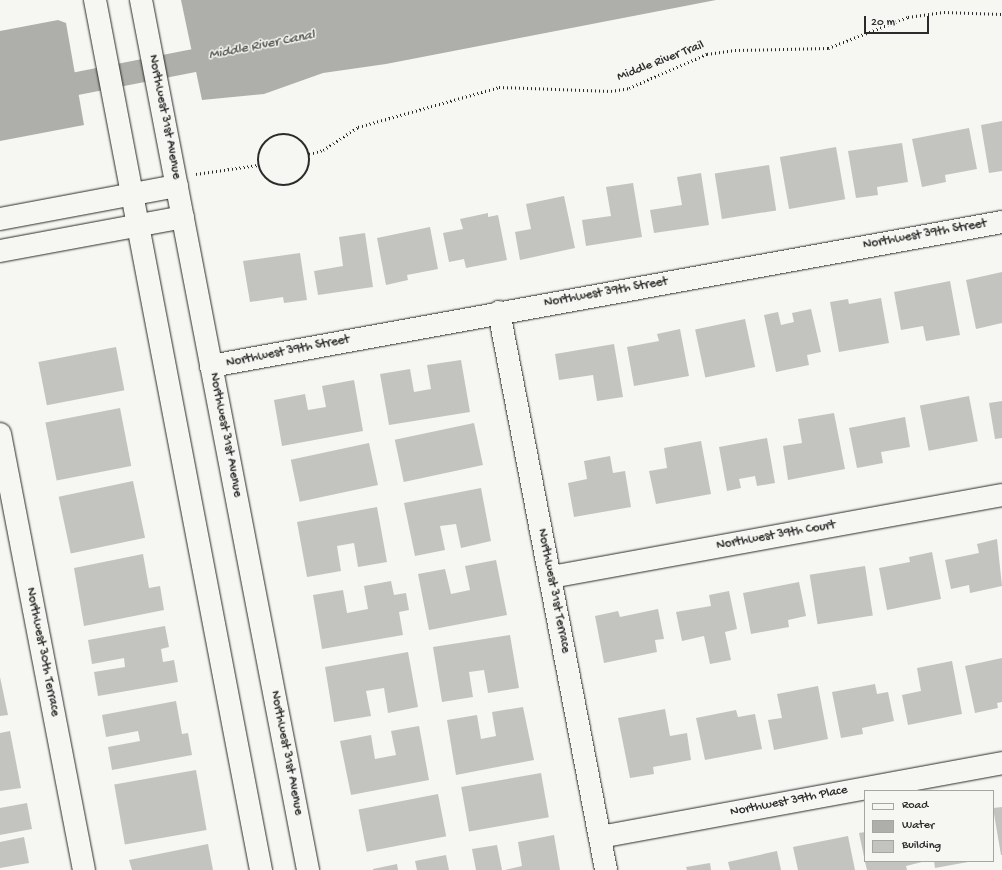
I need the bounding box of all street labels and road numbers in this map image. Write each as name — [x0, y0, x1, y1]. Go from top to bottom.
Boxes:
street label: Middle River Trail — [615, 38, 707, 86]
street label: Northwest 31st Avenue — [144, 54, 184, 180]
street label: Northwest 39th Street — [862, 216, 988, 254]
street label: Northwest 39th Street — [543, 274, 669, 312]
street label: Northwest 39th Street — [225, 332, 351, 372]
street label: Northwest 31st Avenue — [205, 372, 245, 498]
street label: Northwest 39th Court — [715, 518, 837, 554]
street label: Northwest 31st Terrace — [533, 527, 573, 655]
street label: Northwest 30th Terrace — [22, 586, 62, 718]
street label: Northwest 31st Avenue — [266, 690, 306, 816]
street label: Northwest 39th Place — [729, 783, 849, 821]

